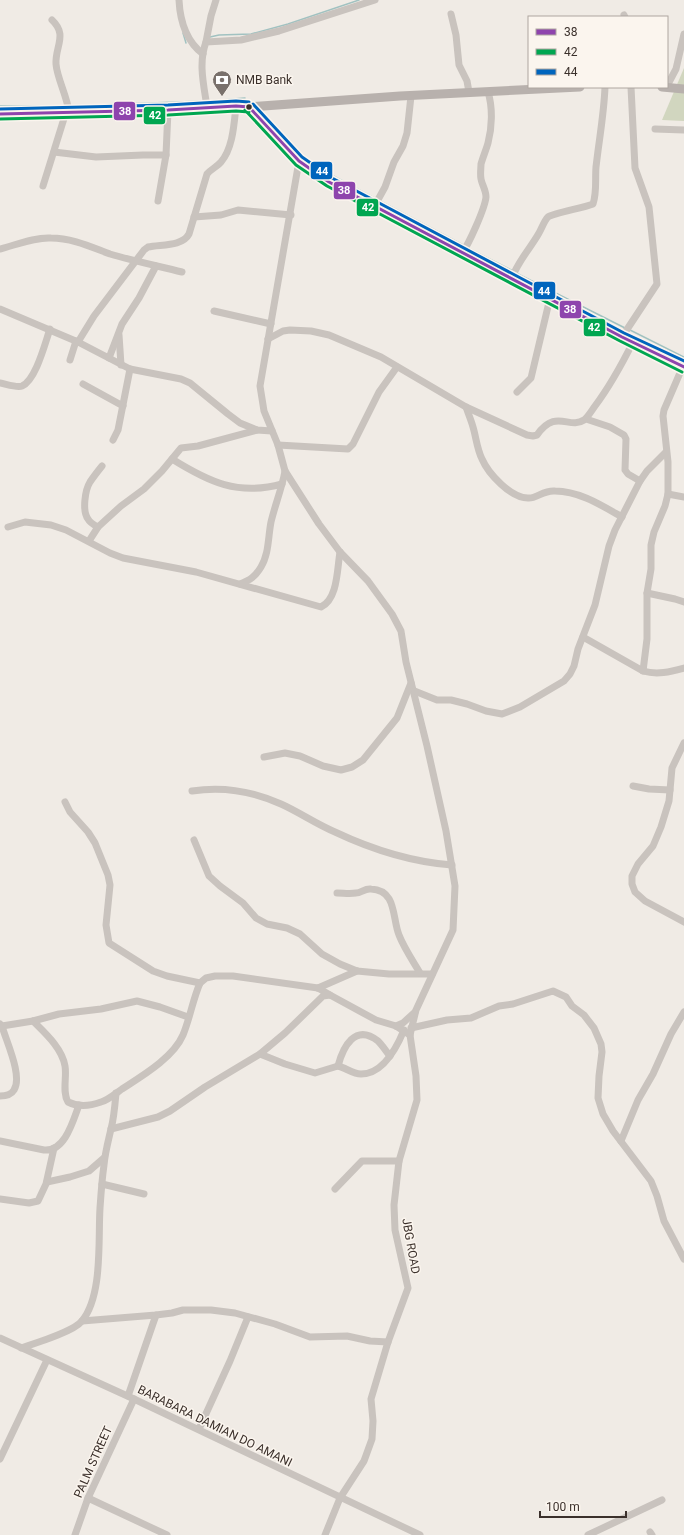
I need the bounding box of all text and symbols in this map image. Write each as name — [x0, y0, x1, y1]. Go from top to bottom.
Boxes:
legend — [528, 16, 668, 88]
text: 38 — [564, 25, 578, 39]
text: 42 — [564, 45, 578, 59]
text: 44 — [564, 65, 578, 79]
bank icon: NMB Bank — [211, 69, 233, 97]
place label: NMB Bank — [236, 73, 293, 87]
line badge: 38 — [113, 101, 136, 121]
unlabelled marker — [244, 102, 254, 112]
text: 38 — [119, 105, 131, 118]
line badge: 42 — [143, 106, 166, 125]
text: 42 — [149, 109, 161, 122]
line badge: 44 — [310, 161, 333, 180]
text: 44 — [316, 165, 329, 178]
line badge: 38 — [333, 181, 356, 200]
text: 38 — [338, 184, 350, 197]
line badge: 42 — [356, 198, 379, 217]
text: 42 — [362, 201, 374, 214]
line badge: 44 — [533, 281, 556, 300]
text: 44 — [538, 285, 551, 298]
line badge: 38 — [559, 300, 582, 319]
text: 38 — [564, 303, 576, 316]
line badge: 42 — [583, 318, 606, 337]
text: 42 — [588, 321, 600, 334]
street label: JBG ROAD — [399, 1217, 423, 1275]
street label: BARABARA DAMIAN DO AMANI — [136, 1382, 294, 1470]
street label: PALM STREET — [71, 1424, 115, 1500]
scale bar — [540, 1493, 626, 1519]
text: 100 m — [546, 1500, 580, 1514]

